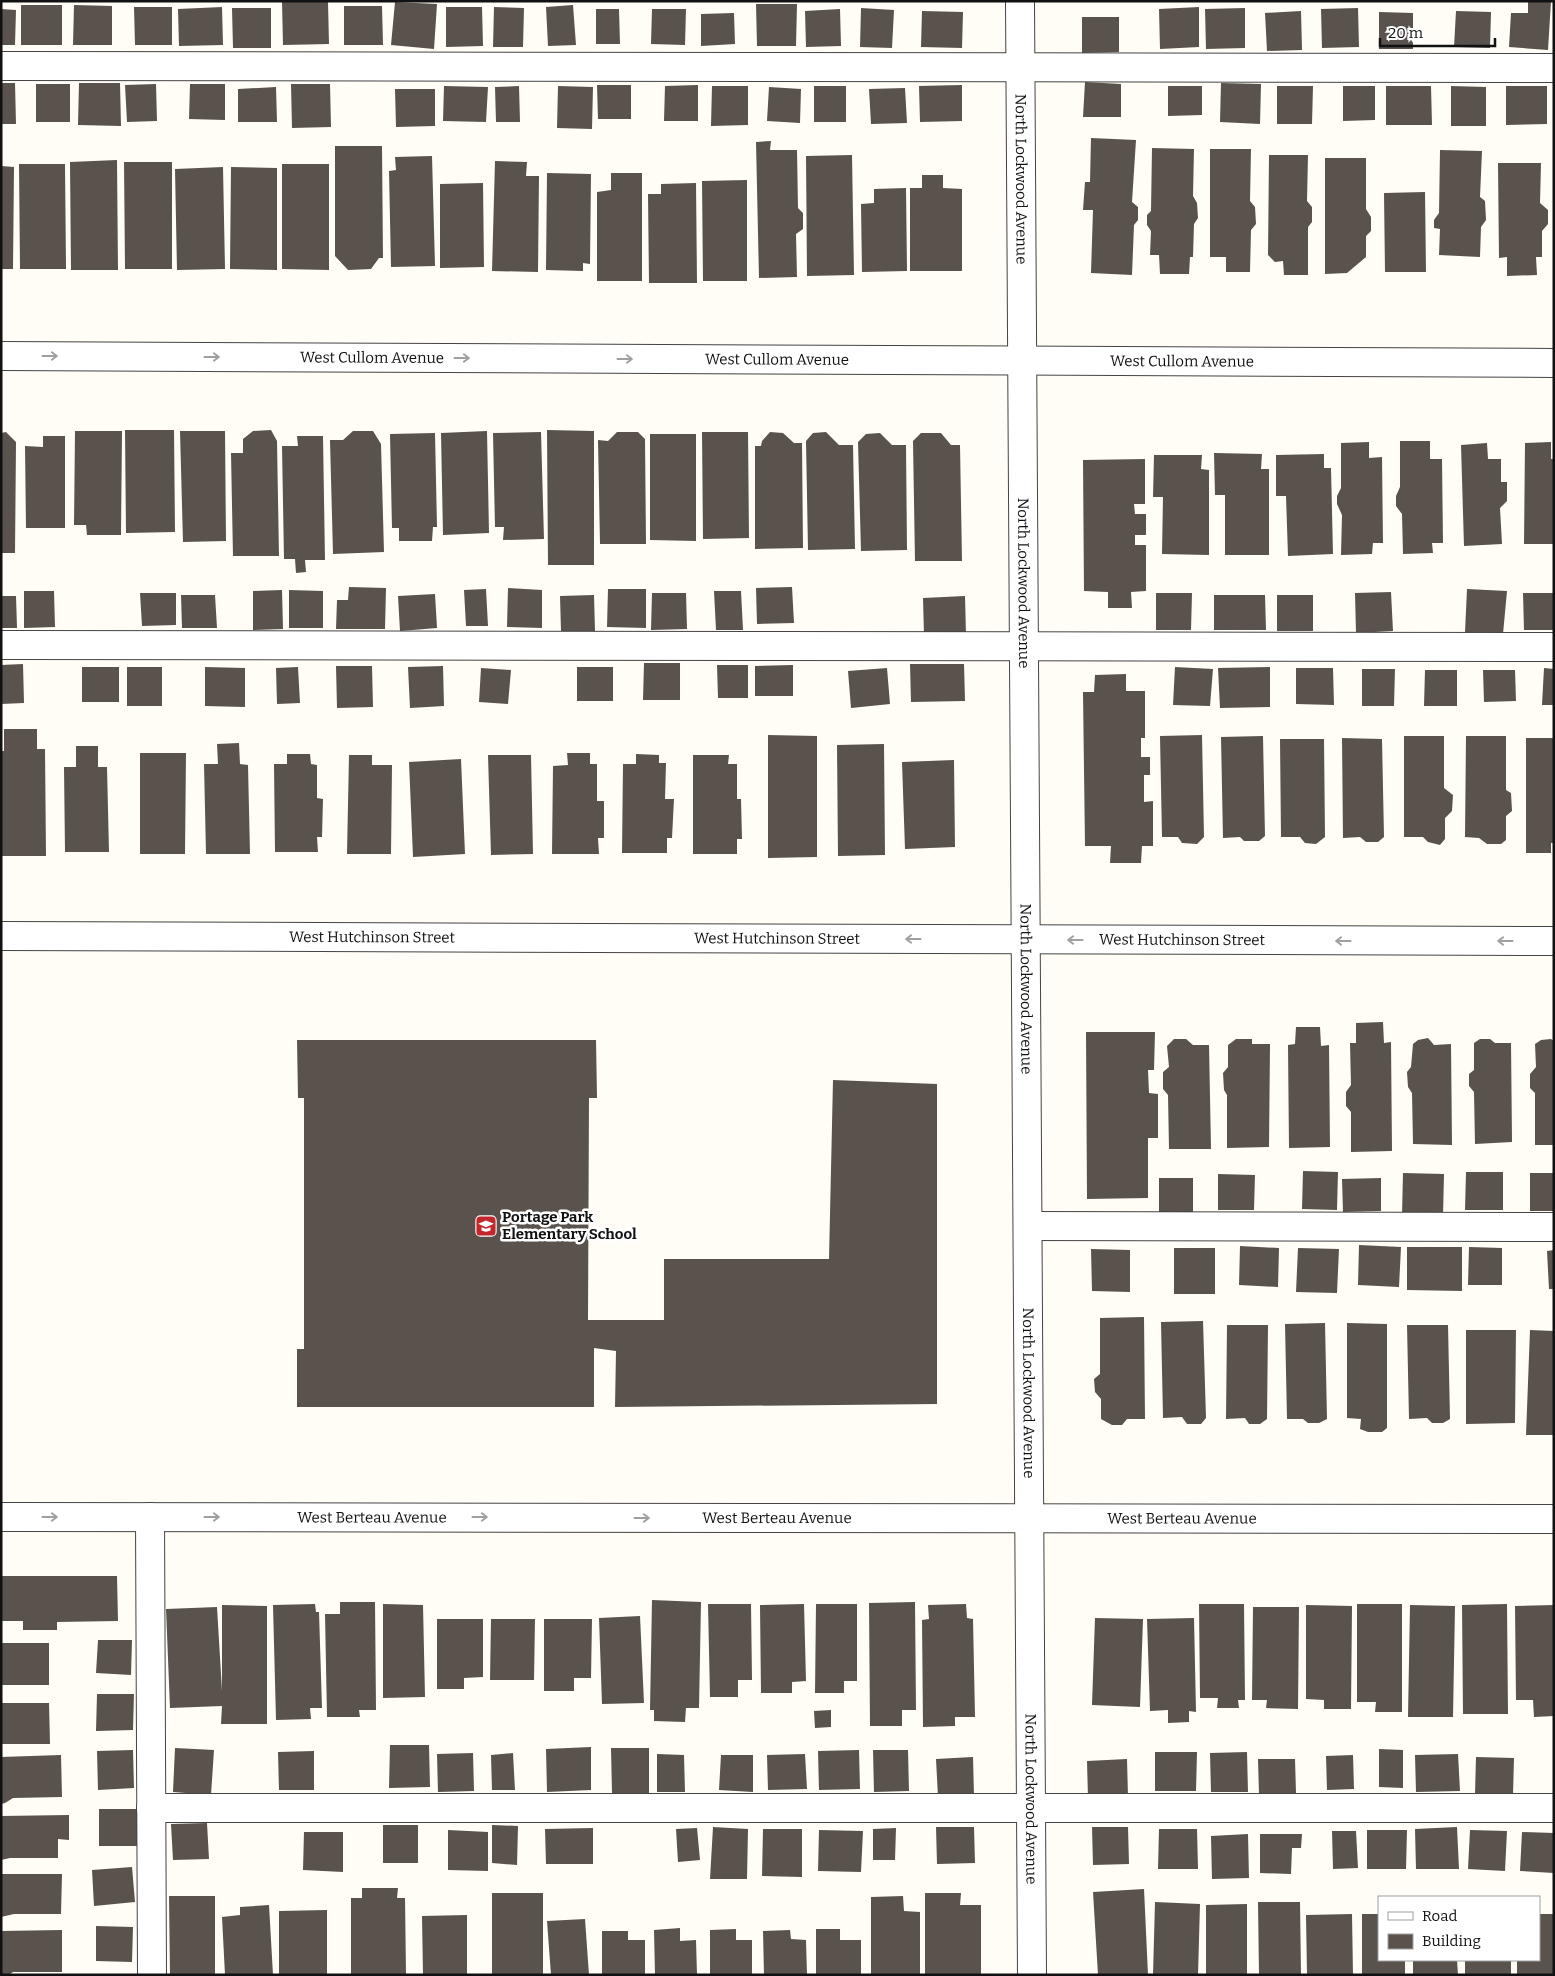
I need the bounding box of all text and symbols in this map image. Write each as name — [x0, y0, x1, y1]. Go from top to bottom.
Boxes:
scale bar — [1380, 15, 1495, 47]
text: 20 m — [1388, 24, 1424, 42]
street label: North Lockwood Avenue — [1012, 94, 1031, 264]
street label: West Cullom Avenue — [300, 348, 444, 367]
street label: West Cullom Avenue — [705, 350, 849, 369]
one-way arrow — [42, 351, 58, 361]
one-way arrow — [204, 352, 220, 362]
street label: West Cullom Avenue — [1110, 352, 1254, 371]
one-way arrow — [454, 353, 470, 363]
one-way arrow — [616, 354, 633, 364]
street label: North Lockwood Avenue — [1014, 498, 1033, 668]
street label: North Lockwood Avenue — [1016, 904, 1036, 1074]
street label: West Hutchinson Street — [289, 928, 456, 946]
street label: West Hutchinson Street — [694, 929, 861, 948]
street label: West Hutchinson Street — [1099, 931, 1266, 949]
one-way arrow — [905, 934, 921, 944]
one-way arrow — [1067, 935, 1084, 945]
one-way arrow — [1335, 936, 1351, 946]
one-way arrow — [1497, 936, 1514, 946]
place label: Portage Park Elementary School — [502, 1208, 637, 1243]
school or university icon: Portage Park Elementary School — [474, 1214, 498, 1238]
street label: North Lockwood Avenue — [1019, 1308, 1038, 1478]
street label: West Berteau Avenue — [297, 1508, 447, 1527]
street label: West Berteau Avenue — [702, 1509, 852, 1527]
street label: West Berteau Avenue — [1107, 1509, 1257, 1528]
one-way arrow — [42, 1512, 58, 1522]
one-way arrow — [204, 1512, 220, 1522]
one-way arrow — [472, 1512, 488, 1522]
one-way arrow — [634, 1513, 650, 1523]
street label: North Lockwood Avenue — [1021, 1714, 1040, 1884]
legend — [1378, 1896, 1540, 1961]
text: Road — [1422, 1907, 1457, 1925]
text: Building — [1422, 1932, 1481, 1950]

